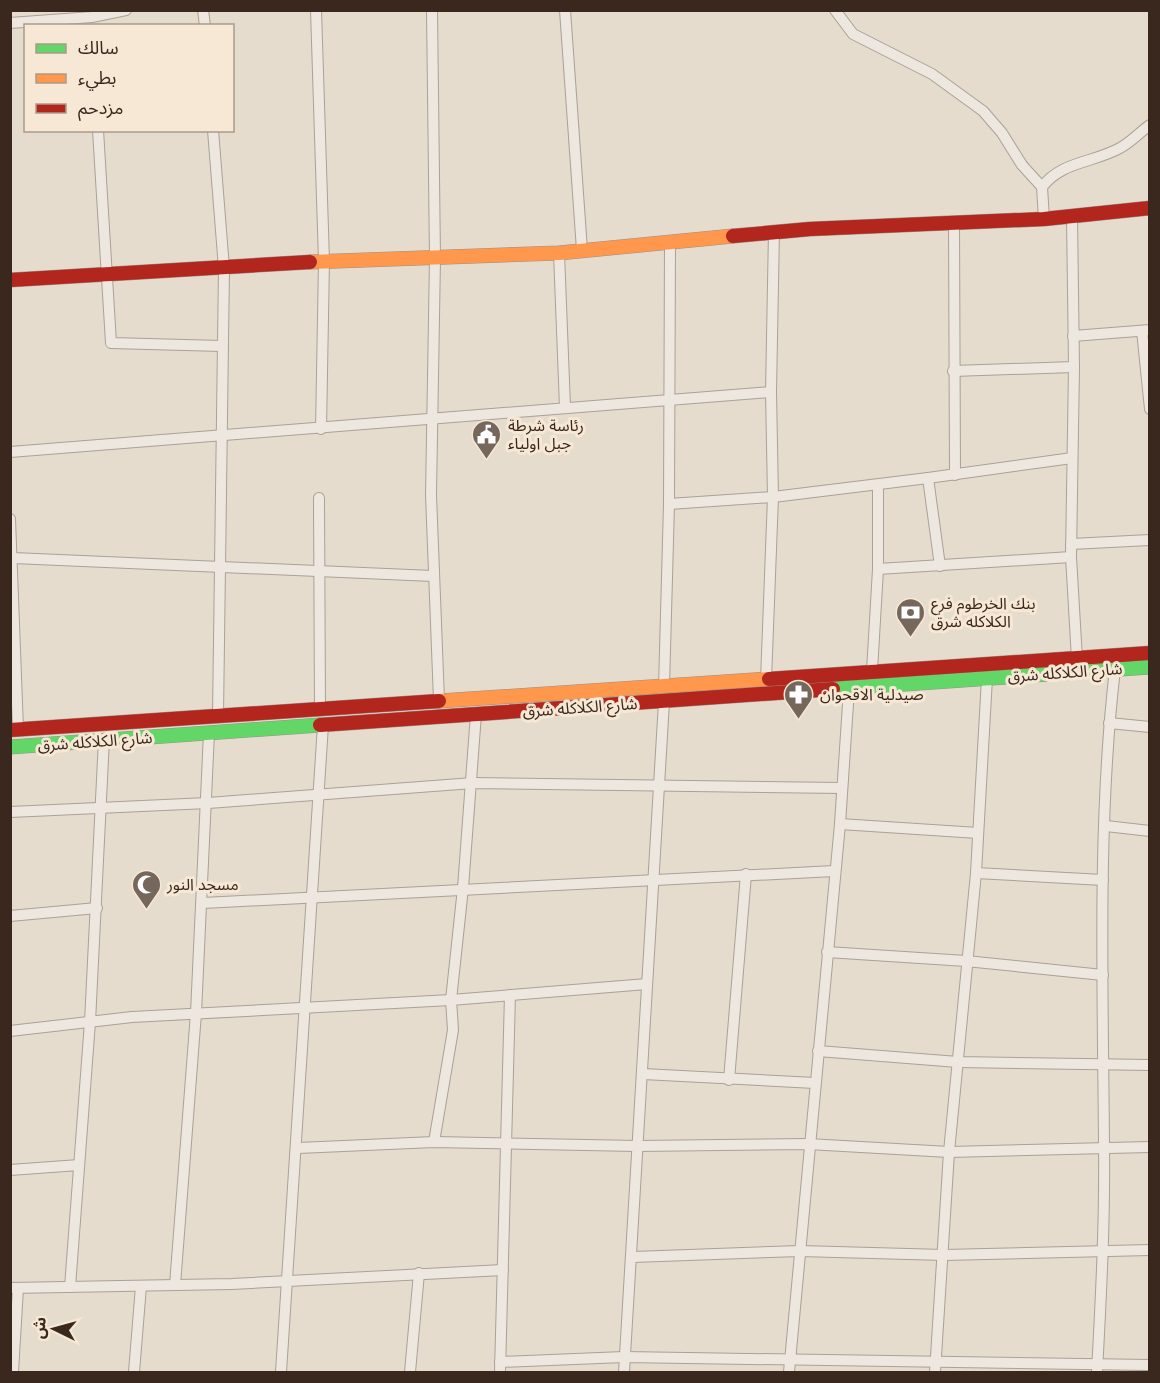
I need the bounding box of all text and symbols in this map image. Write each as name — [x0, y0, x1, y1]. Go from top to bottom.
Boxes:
legend — [24, 24, 234, 132]
text: سالك — [78, 35, 119, 59]
text: بطيء — [78, 65, 116, 91]
text: مزدحم — [78, 95, 123, 121]
place label: رئاسة شرطة جبل اولياء — [508, 414, 584, 454]
public building icon: رئاسة شرطة جبل اولياء — [471, 418, 503, 460]
place label: بنك الخرطوم فرع الكلاكله شرق — [931, 592, 1036, 632]
bank icon: بنك الخرطوم فرع الكلاكله شرق — [894, 596, 926, 638]
street label: شارع الكلاكله شرق — [1007, 657, 1123, 689]
pharmacy icon: صيدلية الاقحوان — [783, 678, 815, 720]
place label: صيدلية الاقحوان — [820, 683, 924, 705]
street label: شارع الكلاكله شرق — [522, 692, 638, 724]
street label: شارع الكلاكله شرق — [37, 726, 153, 758]
mosque icon: مسجد النور — [130, 868, 162, 910]
place label: مسجد النور — [166, 873, 239, 895]
north arrow — [24, 1299, 84, 1359]
text: ش — [27, 1316, 51, 1340]

